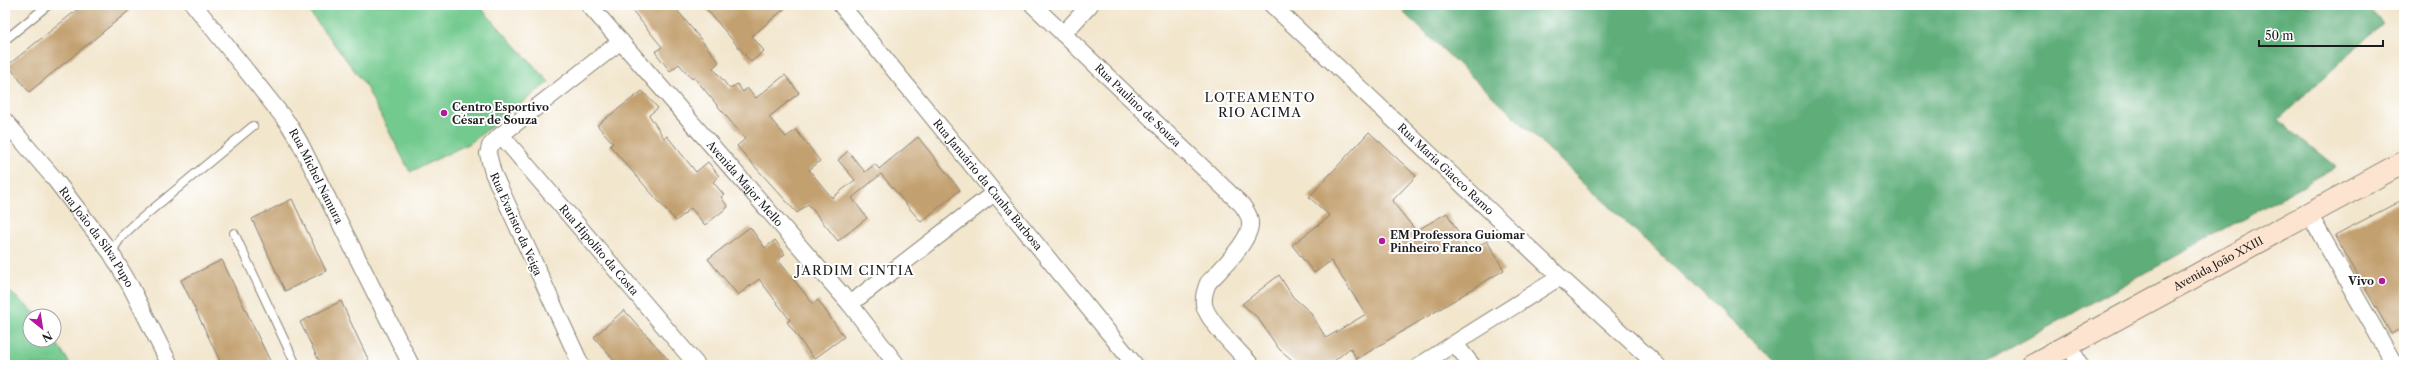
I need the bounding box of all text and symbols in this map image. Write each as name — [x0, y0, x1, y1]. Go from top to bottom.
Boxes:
scale bar — [2259, 22, 2383, 48]
text: 50 m — [2265, 28, 2294, 43]
street label: Rua Paulino de Souza — [1092, 61, 1184, 150]
district label: LOTEAMENTO RIO ACIMA — [1204, 89, 1316, 120]
place label: Centro Esportivo César de Souza — [452, 100, 549, 127]
marker: Centro Esportivo César de Souza — [439, 108, 449, 118]
street label: Rua Januário da Cunha Barbosa — [930, 116, 1046, 253]
street label: Rua Maria Giacco Ramo — [1395, 120, 1497, 218]
street label: Rua Michel Namura — [286, 126, 346, 226]
street label: Avenida Major Mello — [703, 137, 786, 230]
street label: Rua Evaristo da Veiga — [487, 170, 545, 278]
street label: Rua João da Silva Pupo — [56, 184, 137, 290]
street label: Rua Hipolito da Costa — [556, 202, 642, 298]
place label: EM Professora Guiomar Pinheiro Franco — [1390, 228, 1526, 255]
street label: Avenida João XXIII — [2170, 233, 2266, 294]
marker: EM Professora Guiomar Pinheiro Franco — [1377, 236, 1387, 246]
district label: JARDIM CINTIA — [794, 262, 914, 278]
place label: Vivo — [2347, 274, 2374, 288]
marker: Vivo — [2377, 276, 2387, 286]
north arrow — [22, 308, 62, 348]
text: N — [39, 328, 55, 345]

